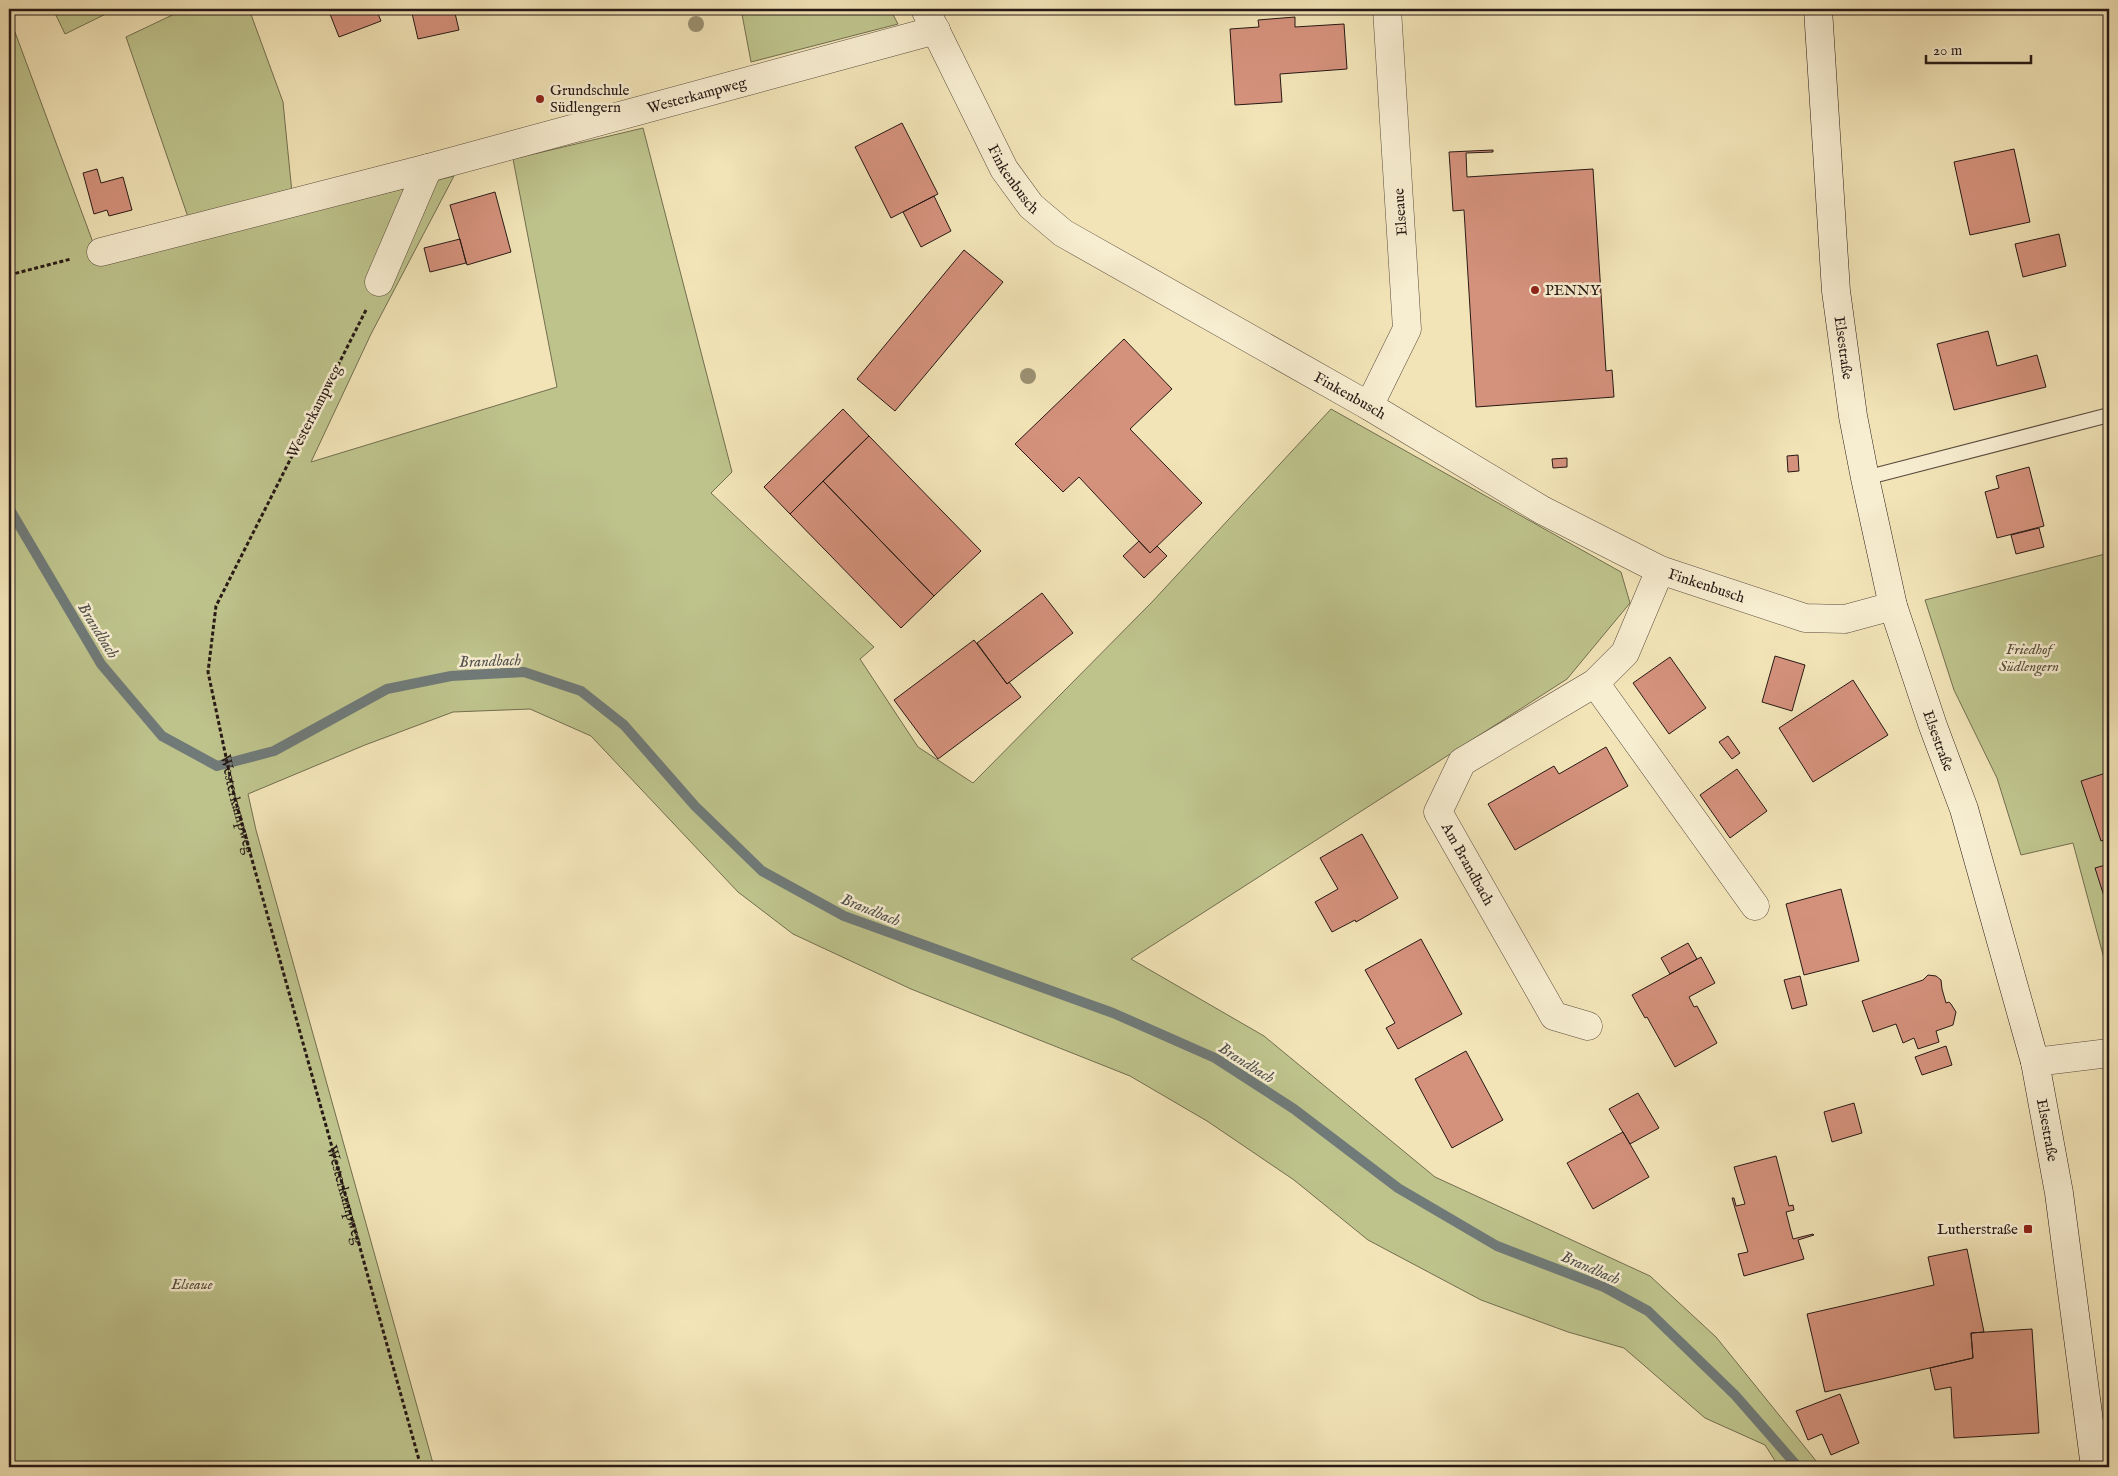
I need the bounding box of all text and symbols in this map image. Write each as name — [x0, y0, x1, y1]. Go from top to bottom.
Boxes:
scale bar — [1926, 32, 2030, 64]
text: 20 m — [1933, 41, 1963, 60]
street label: Westerkampweg — [645, 73, 749, 118]
place label: Grundschule Südlengern — [550, 81, 630, 117]
marker: Grundschule Südlengern — [534, 93, 546, 105]
street label: Finkenbusch — [983, 141, 1043, 219]
street label: Elseaue — [1389, 187, 1412, 236]
place label: PENNY — [1545, 281, 1601, 300]
marker: PENNY — [1529, 284, 1541, 296]
street label: Elsestraße — [1830, 315, 1857, 381]
street label: Westerkampweg — [283, 361, 346, 461]
street label: Finkenbusch — [1311, 368, 1389, 424]
street label: Finkenbusch — [1666, 564, 1747, 607]
water label: Brandbach — [72, 599, 122, 663]
park label: Friedhof Südlengern — [1999, 640, 2059, 677]
water label: Brandbach — [459, 651, 522, 673]
street label: Elsestraße — [1918, 708, 1958, 774]
street label: Westerkampweg — [216, 753, 259, 857]
street label: Am Brandbach — [1437, 819, 1498, 909]
water label: Brandbach — [838, 890, 903, 932]
water label: Brandbach — [1214, 1039, 1278, 1089]
street label: Elsestraße — [2032, 1097, 2062, 1163]
street label: Westerkampweg — [322, 1143, 368, 1247]
place label: Lutherstraße — [1937, 1220, 2018, 1239]
marker: Lutherstraße — [2022, 1223, 2034, 1235]
water label: Brandbach — [1558, 1247, 1623, 1290]
park label: Elseaue — [170, 1275, 213, 1294]

